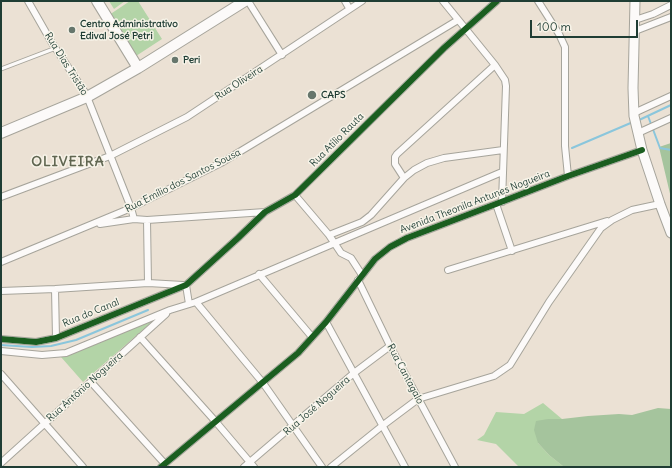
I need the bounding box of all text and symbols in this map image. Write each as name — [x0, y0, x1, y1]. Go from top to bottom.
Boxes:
scale bar — [532, 12, 640, 38]
place label: Centro Administrativo Edival José Petri — [80, 18, 178, 42]
text: 100 m — [537, 19, 571, 34]
marker: Centro Administrativo Edival José Petri — [67, 25, 77, 35]
street label: Rua Dias Tristão — [42, 30, 90, 98]
place label: Peri — [183, 54, 200, 66]
marker: Peri — [170, 55, 180, 65]
street label: Rua Oliveira — [213, 63, 265, 103]
marker: CAPS — [306, 89, 318, 101]
place label: CAPS — [321, 89, 346, 101]
street label: Rua Atílio Rauta — [307, 110, 367, 170]
street label: Rua Emílio dos Santos Sousa — [123, 147, 243, 215]
district label: OLIVEIRA — [31, 154, 105, 170]
street label: Avenida Theonila Antunes Nogueira — [398, 168, 552, 236]
street label: Rua do Canal — [61, 296, 121, 330]
street label: Rua Cantagalo — [384, 342, 426, 406]
street label: Rua Antônio Nogueira — [44, 350, 126, 424]
street label: Rua José Nogueira — [281, 374, 353, 438]

